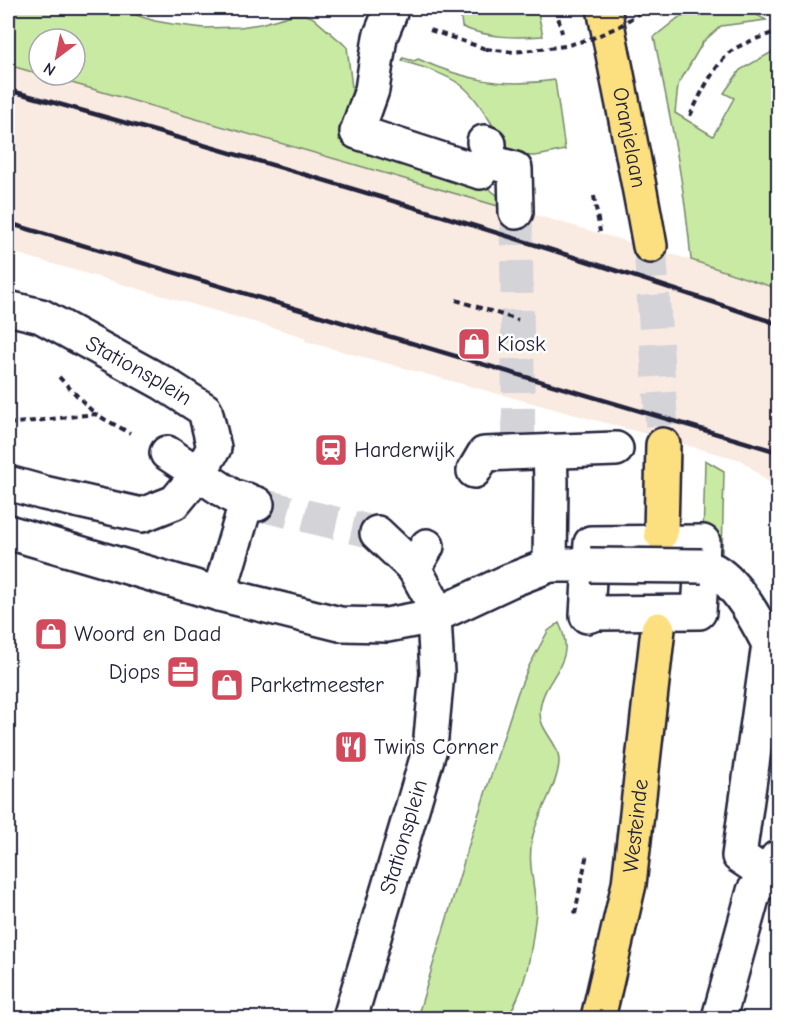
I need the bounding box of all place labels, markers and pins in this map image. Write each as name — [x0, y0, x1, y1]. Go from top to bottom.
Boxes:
shop icon: Kiosk — [456, 326, 492, 362]
place label: Kiosk — [497, 331, 546, 357]
station icon: Harderwijk — [313, 432, 349, 468]
place label: Harderwijk — [354, 437, 455, 463]
shop icon: Woord en Daad — [33, 616, 69, 652]
place label: Woord en Daad — [74, 621, 221, 647]
office icon: Djops — [165, 654, 201, 690]
place label: Djops — [109, 659, 160, 685]
shop icon: Parketmeester — [209, 667, 245, 703]
place label: Parketmeester — [250, 672, 384, 698]
restaurant icon: Twins Corner — [333, 729, 369, 765]
place label: Twins Corner — [374, 734, 498, 760]

